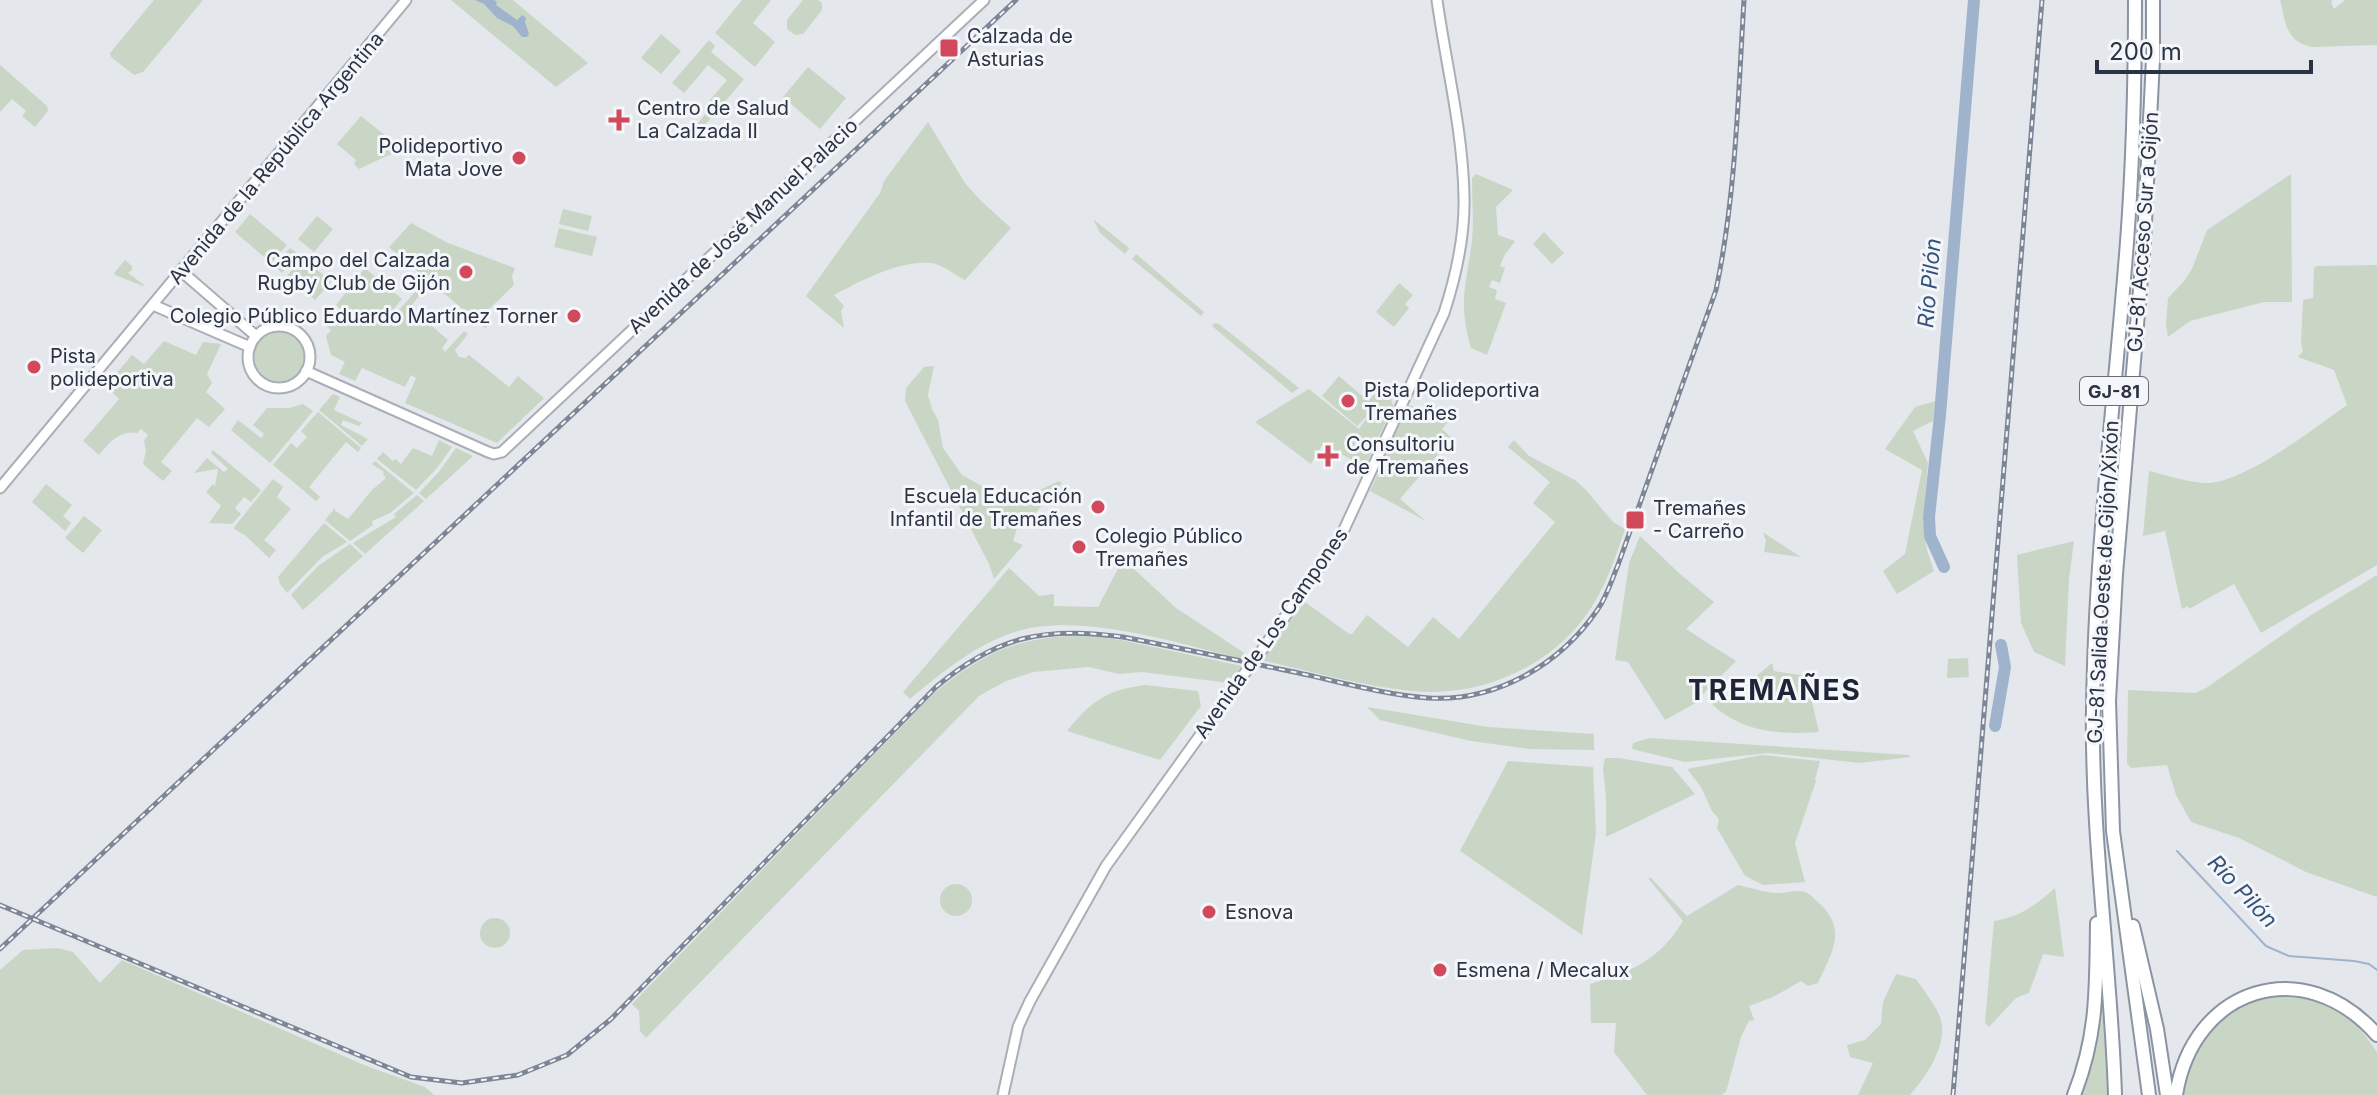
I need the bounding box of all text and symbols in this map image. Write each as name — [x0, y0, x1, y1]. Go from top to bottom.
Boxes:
place label: Calzada de Asturias — [967, 24, 1073, 71]
scale bar — [2097, 24, 2311, 74]
street label: Avenida de la República Argentina — [163, 27, 389, 289]
marker: Calzada de Asturias — [938, 37, 960, 59]
text: 200 m — [2109, 37, 2182, 66]
place label: Centro de Salud La Calzada II — [637, 96, 789, 143]
marker: Centro de Salud La Calzada II — [608, 109, 630, 131]
street label: GJ-81 Acceso Sur a Gijón — [2123, 111, 2163, 353]
street label: Avenida de José Manuel Palacio — [623, 113, 863, 339]
place label: Polideportivo Mata Jove — [378, 134, 503, 181]
marker: Polideportivo Mata Jove — [510, 149, 528, 167]
water label: Río Pilón — [1912, 237, 1946, 329]
place label: Campo del Calzada Rugby Club de Gijón — [257, 248, 450, 295]
marker: Campo del Calzada Rugby Club de Gijón — [457, 263, 475, 281]
place label: Colegio Público Eduardo Martínez Torner — [170, 304, 558, 328]
marker: Colegio Público Eduardo Martínez Torner — [565, 307, 583, 325]
place label: Pista polideportiva — [50, 344, 174, 391]
marker: Pista polideportiva — [25, 358, 43, 376]
road number: GJ-81 — [2080, 377, 2148, 405]
place label: Pista Polideportiva Tremañes — [1364, 378, 1540, 425]
marker: Pista Polideportiva Tremañes — [1339, 392, 1357, 410]
street label: GJ-81 Salida Oeste de Gijón/Xixón — [2083, 420, 2123, 744]
place label: Consultoriu de Tremañes — [1346, 432, 1469, 479]
marker: Consultoriu de Tremañes — [1317, 445, 1339, 467]
place label: Escuela Educación Infantil de Tremañes — [890, 484, 1082, 531]
place label: Tremañes - Carreño — [1653, 496, 1746, 543]
marker: Escuela Educación Infantil de Tremañes — [1089, 498, 1107, 516]
marker: Tremañes - Carreño — [1624, 509, 1646, 531]
street label: Avenida de Los Campones — [1189, 523, 1353, 743]
place label: Colegio Público Tremañes — [1095, 524, 1243, 571]
marker: Colegio Público Tremañes — [1070, 538, 1088, 556]
district label: TREMAÑES — [1688, 673, 1862, 707]
water label: Río Pilón — [2203, 849, 2283, 933]
place label: Esnova — [1225, 900, 1293, 924]
marker: Esnova — [1200, 903, 1218, 921]
place label: Esmena / Mecalux — [1456, 958, 1630, 982]
marker: Esmena / Mecalux — [1431, 961, 1449, 979]

